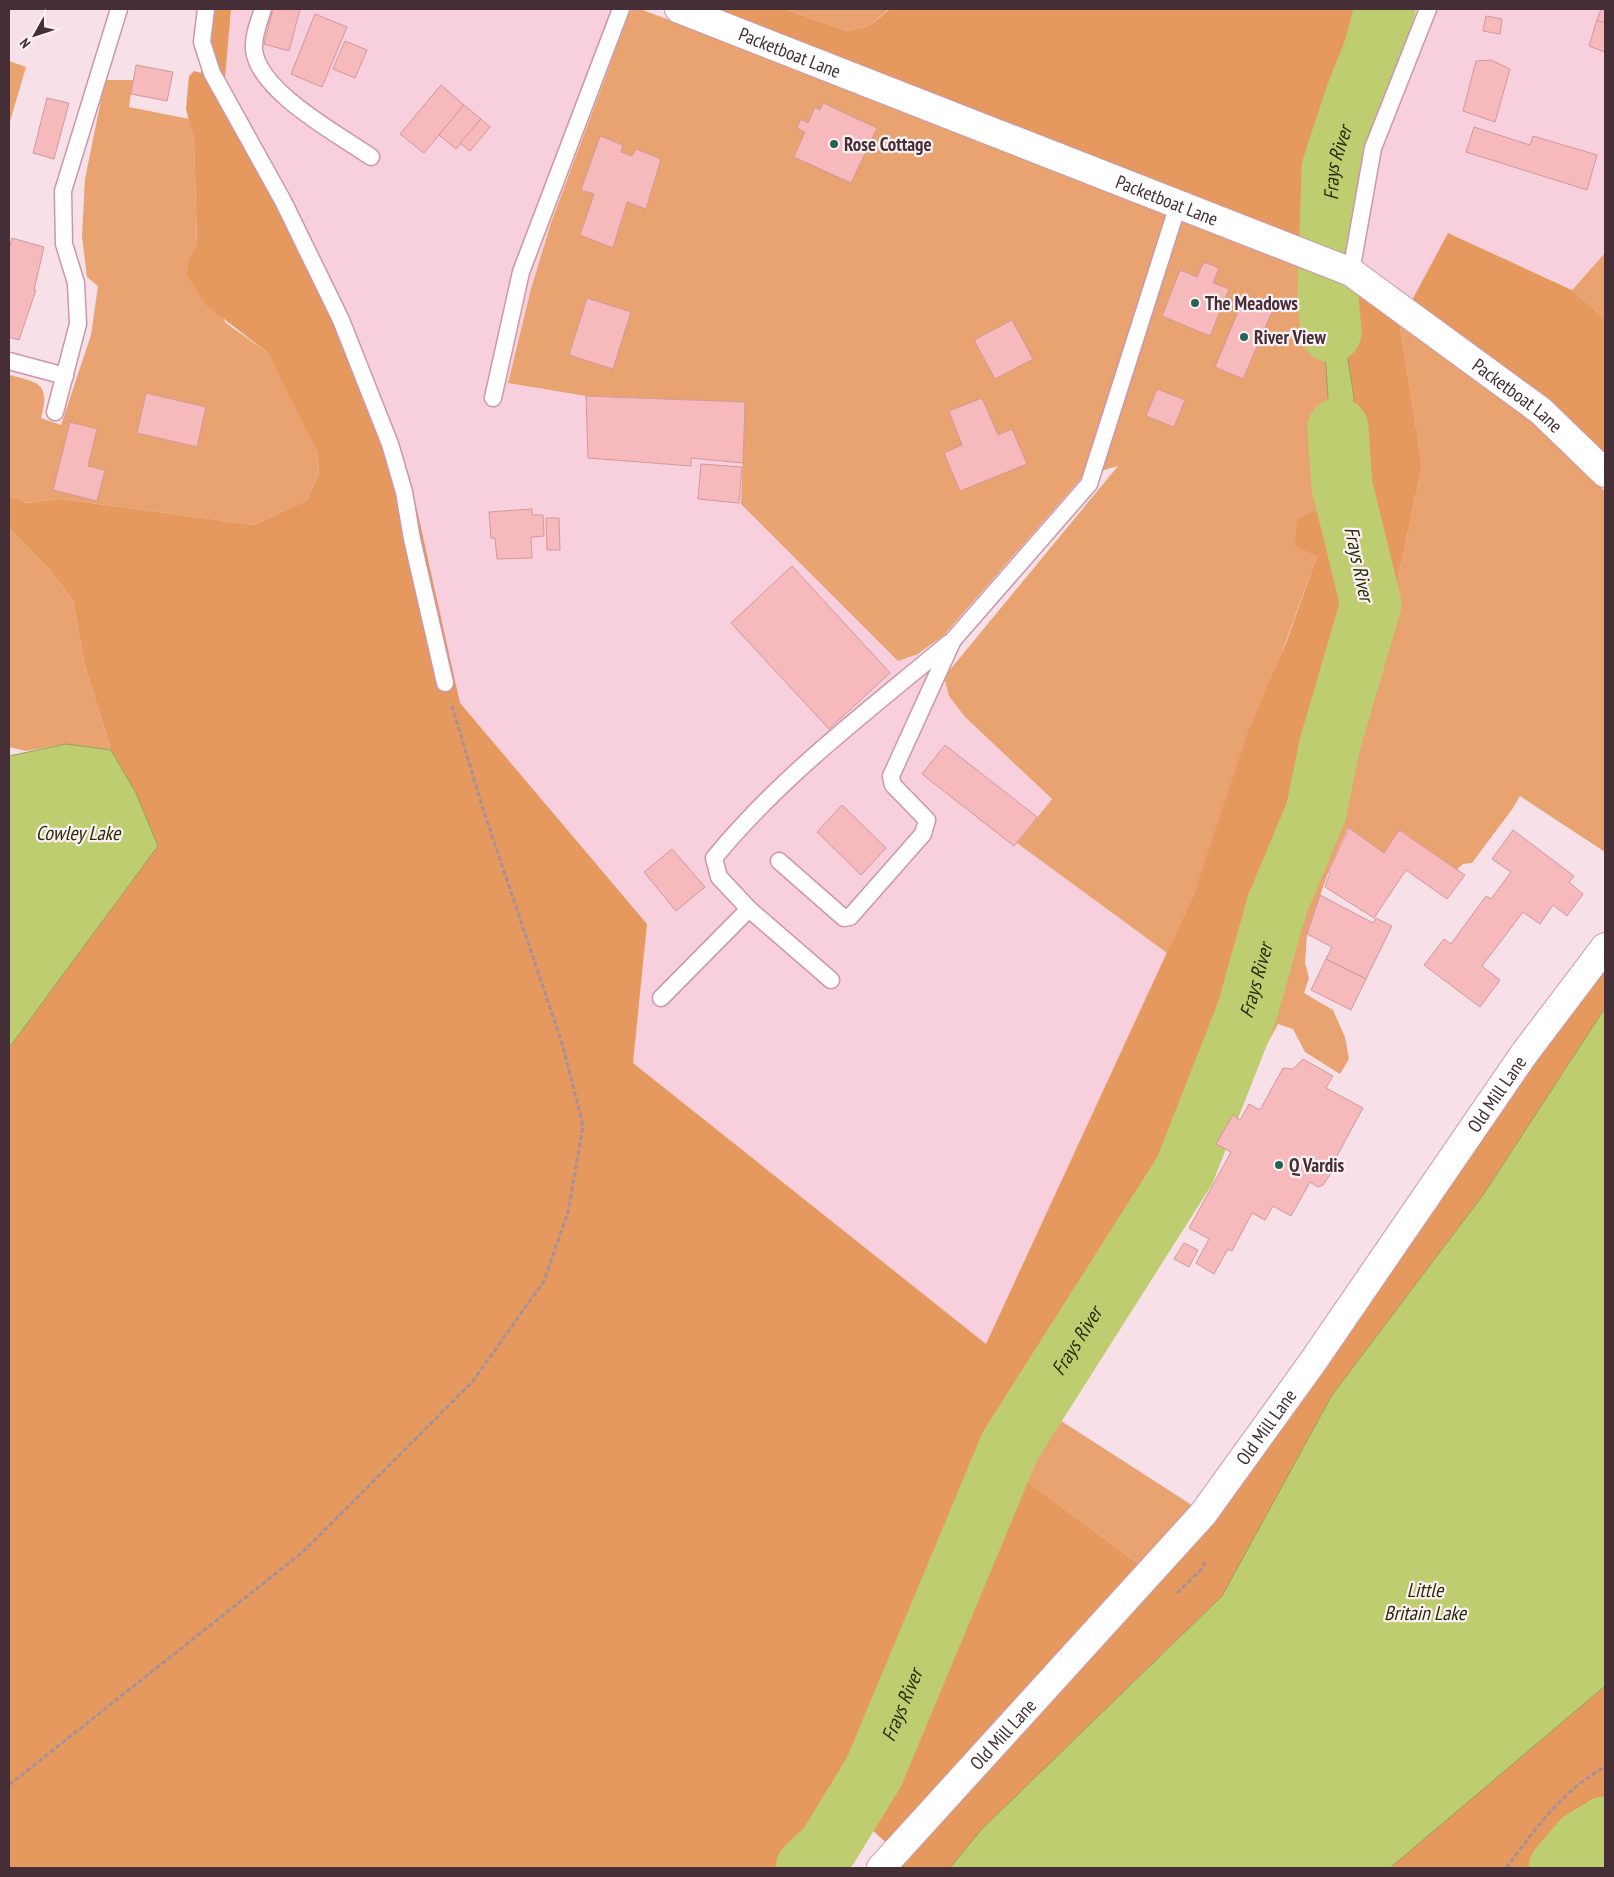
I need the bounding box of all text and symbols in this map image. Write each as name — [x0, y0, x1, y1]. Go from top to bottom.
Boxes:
north arrow — [10, 10, 60, 60]
street label: Packetboat Lane — [735, 22, 844, 83]
text: N — [16, 35, 34, 52]
water label: Frays River — [1318, 120, 1359, 200]
place label: Rose Cottage — [844, 132, 932, 156]
marker: Rose Cottage — [828, 138, 840, 150]
street label: Packetboat Lane — [1113, 169, 1222, 231]
place label: The Meadows — [1205, 291, 1298, 315]
marker: The Meadows — [1189, 297, 1201, 309]
place label: River View — [1254, 325, 1326, 349]
marker: River View — [1238, 331, 1250, 343]
street label: Packetboat Lane — [1468, 353, 1568, 438]
water label: Frays River — [1338, 524, 1380, 606]
water label: Cowley Lake — [36, 820, 122, 846]
water label: Frays River — [1233, 938, 1279, 1021]
street label: Old Mill Lane — [1462, 1051, 1531, 1137]
place label: Q Vardis — [1289, 1153, 1344, 1177]
marker: Q Vardis — [1273, 1159, 1285, 1171]
water label: Frays River — [1045, 1300, 1109, 1380]
street label: Old Mill Lane — [1230, 1384, 1301, 1469]
water label: Little Britain Lake — [1384, 1577, 1468, 1626]
water label: Frays River — [875, 1663, 930, 1745]
street label: Old Mill Lane — [964, 1693, 1041, 1775]

